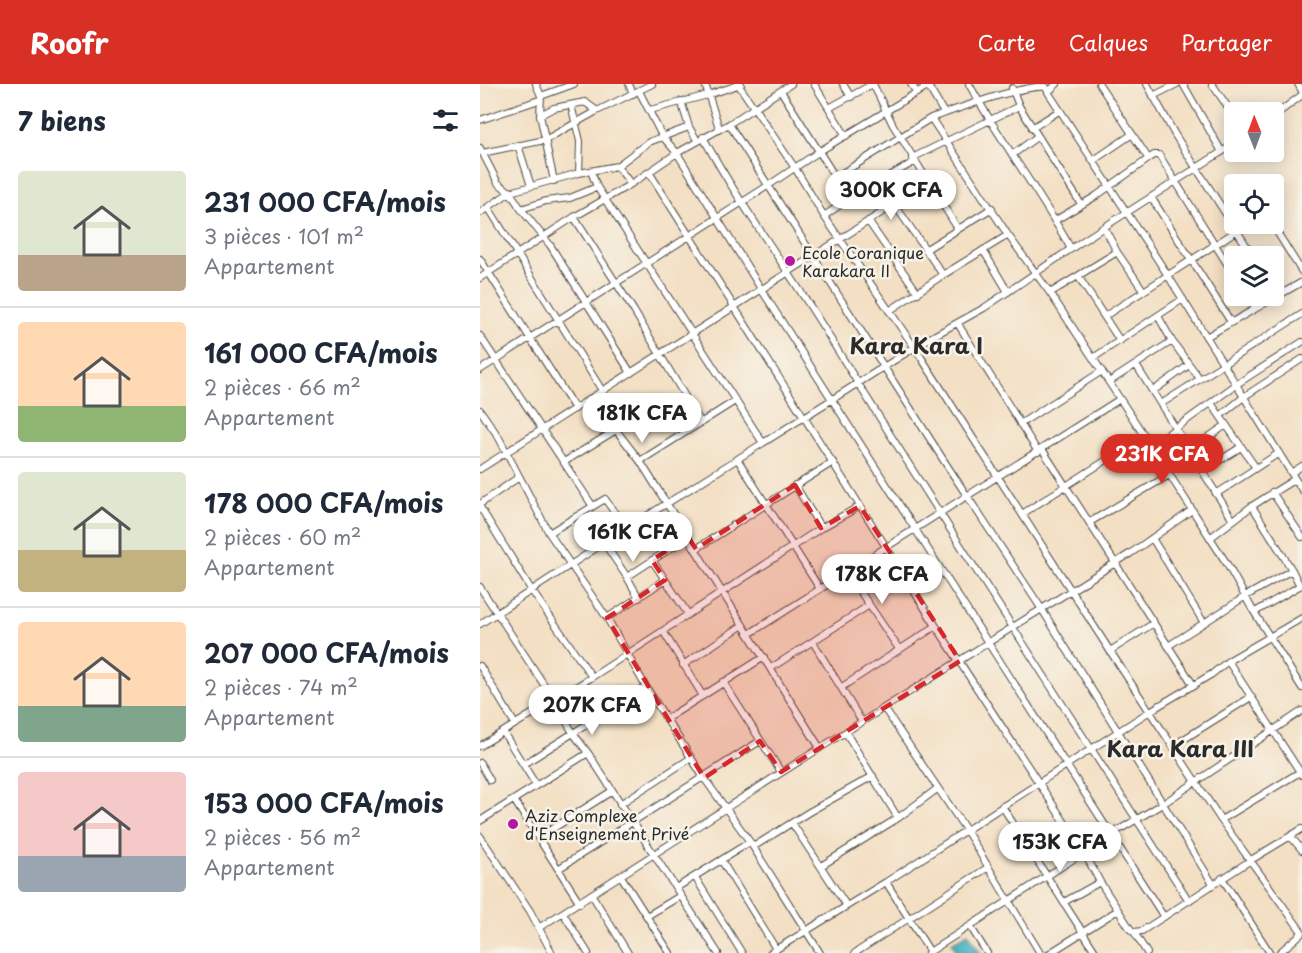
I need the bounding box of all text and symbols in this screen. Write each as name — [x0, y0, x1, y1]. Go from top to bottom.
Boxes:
text: Roofr — [30, 21, 109, 64]
text: Carte — [978, 26, 1036, 58]
text: Calques — [1069, 26, 1148, 58]
text: Partager — [1181, 26, 1272, 58]
text: 7 biens — [18, 101, 106, 140]
north arrow — [1224, 102, 1284, 162]
map controls — [1224, 102, 1284, 306]
icon: filters — [429, 104, 462, 137]
pin: 300K CFA — [829, 170, 953, 221]
text: 300K CFA — [839, 174, 943, 204]
button: locate — [1224, 174, 1284, 234]
text: 231 000 CFA/mois — [204, 182, 446, 221]
icon: home — [66, 195, 138, 267]
text: 3 pièces · 101 m² — [204, 221, 364, 251]
place label: Ecole Coranique Karakara II — [802, 240, 924, 282]
button: layers — [1224, 246, 1284, 306]
text: Appartement — [204, 251, 334, 281]
marker: Ecole Coranique Karakara II — [783, 254, 797, 268]
district label: Kara Kara I — [849, 328, 983, 361]
text: 161 000 CFA/mois — [204, 333, 438, 372]
icon: home — [66, 346, 138, 418]
text: 2 pièces · 66 m² — [204, 372, 361, 402]
pin: 181K CFA — [580, 393, 704, 444]
text: 181K CFA — [596, 397, 688, 427]
text: Appartement — [204, 402, 334, 432]
pin: 231K CFA — [1100, 434, 1224, 485]
text: 231K CFA — [1114, 438, 1210, 468]
text: 178 000 CFA/mois — [204, 483, 444, 522]
icon: home — [66, 496, 138, 568]
pin: 161K CFA — [571, 512, 695, 563]
text: 161K CFA — [587, 516, 679, 546]
text: 2 pièces · 60 m² — [204, 522, 361, 552]
text: Appartement — [204, 552, 334, 582]
pin: 178K CFA — [820, 554, 944, 605]
text: 178K CFA — [835, 558, 929, 588]
text: 207 000 CFA/mois — [204, 633, 449, 672]
icon: home — [66, 646, 138, 718]
text: 2 pièces · 74 m² — [204, 672, 358, 702]
pin: 207K CFA — [530, 685, 654, 736]
text: 207K CFA — [543, 689, 641, 719]
text: Appartement — [204, 702, 334, 732]
district label: Kara Kara III — [1106, 731, 1254, 764]
text: 153 000 CFA/mois — [204, 783, 444, 822]
icon: home — [66, 796, 138, 868]
place label: Aziz Complexe d'Enseignement Privé — [525, 803, 689, 845]
marker: Aziz Complexe d'Enseignement Privé — [506, 817, 520, 831]
text: 2 pièces · 56 m² — [204, 822, 361, 852]
pin: 153K CFA — [998, 822, 1122, 873]
text: 153K CFA — [1012, 826, 1108, 856]
text: Appartement — [204, 852, 334, 882]

